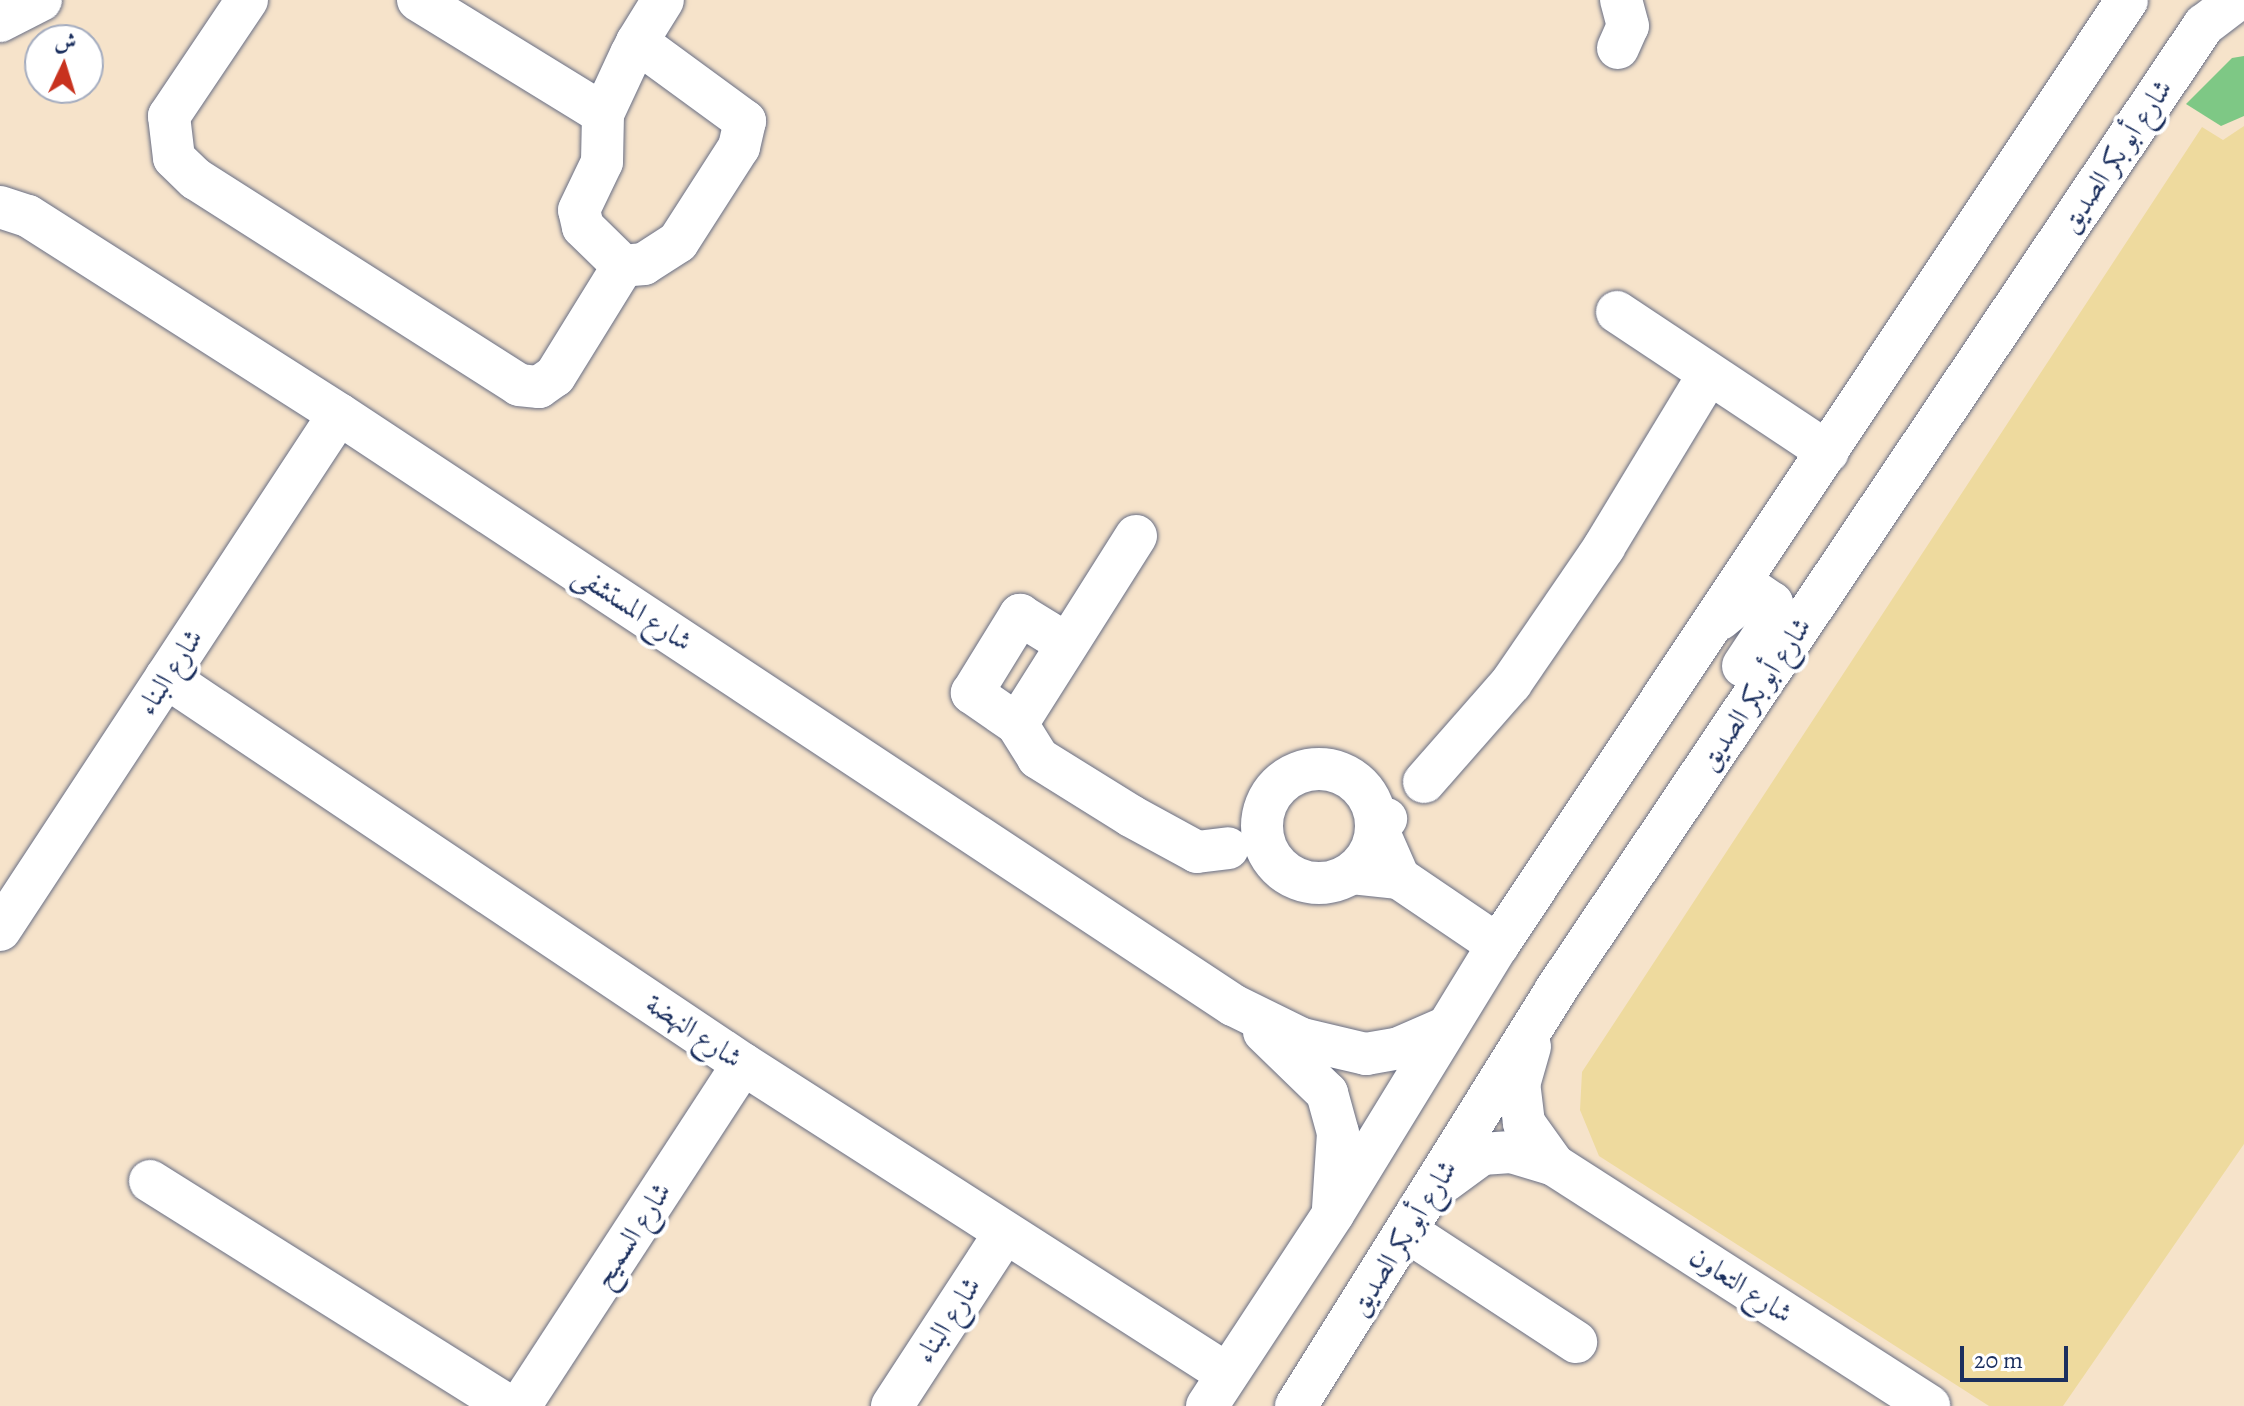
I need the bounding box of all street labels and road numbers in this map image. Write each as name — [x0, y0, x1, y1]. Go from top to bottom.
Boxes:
street label: شارع أبو بكر الصديق — [2053, 73, 2179, 239]
street label: شارع المستشفى — [568, 557, 698, 659]
street label: شارع أبو بكر الصديق — [1692, 611, 1818, 777]
street label: شارع البناء — [130, 623, 210, 721]
street label: شارع النهضة — [640, 987, 748, 1075]
street label: شارع أبو بكر الصديق — [1342, 1154, 1464, 1322]
street label: شارع السميح — [586, 1176, 678, 1294]
street label: شارع التعاون — [1683, 1239, 1799, 1331]
street label: شارع البناء — [908, 1271, 988, 1369]

